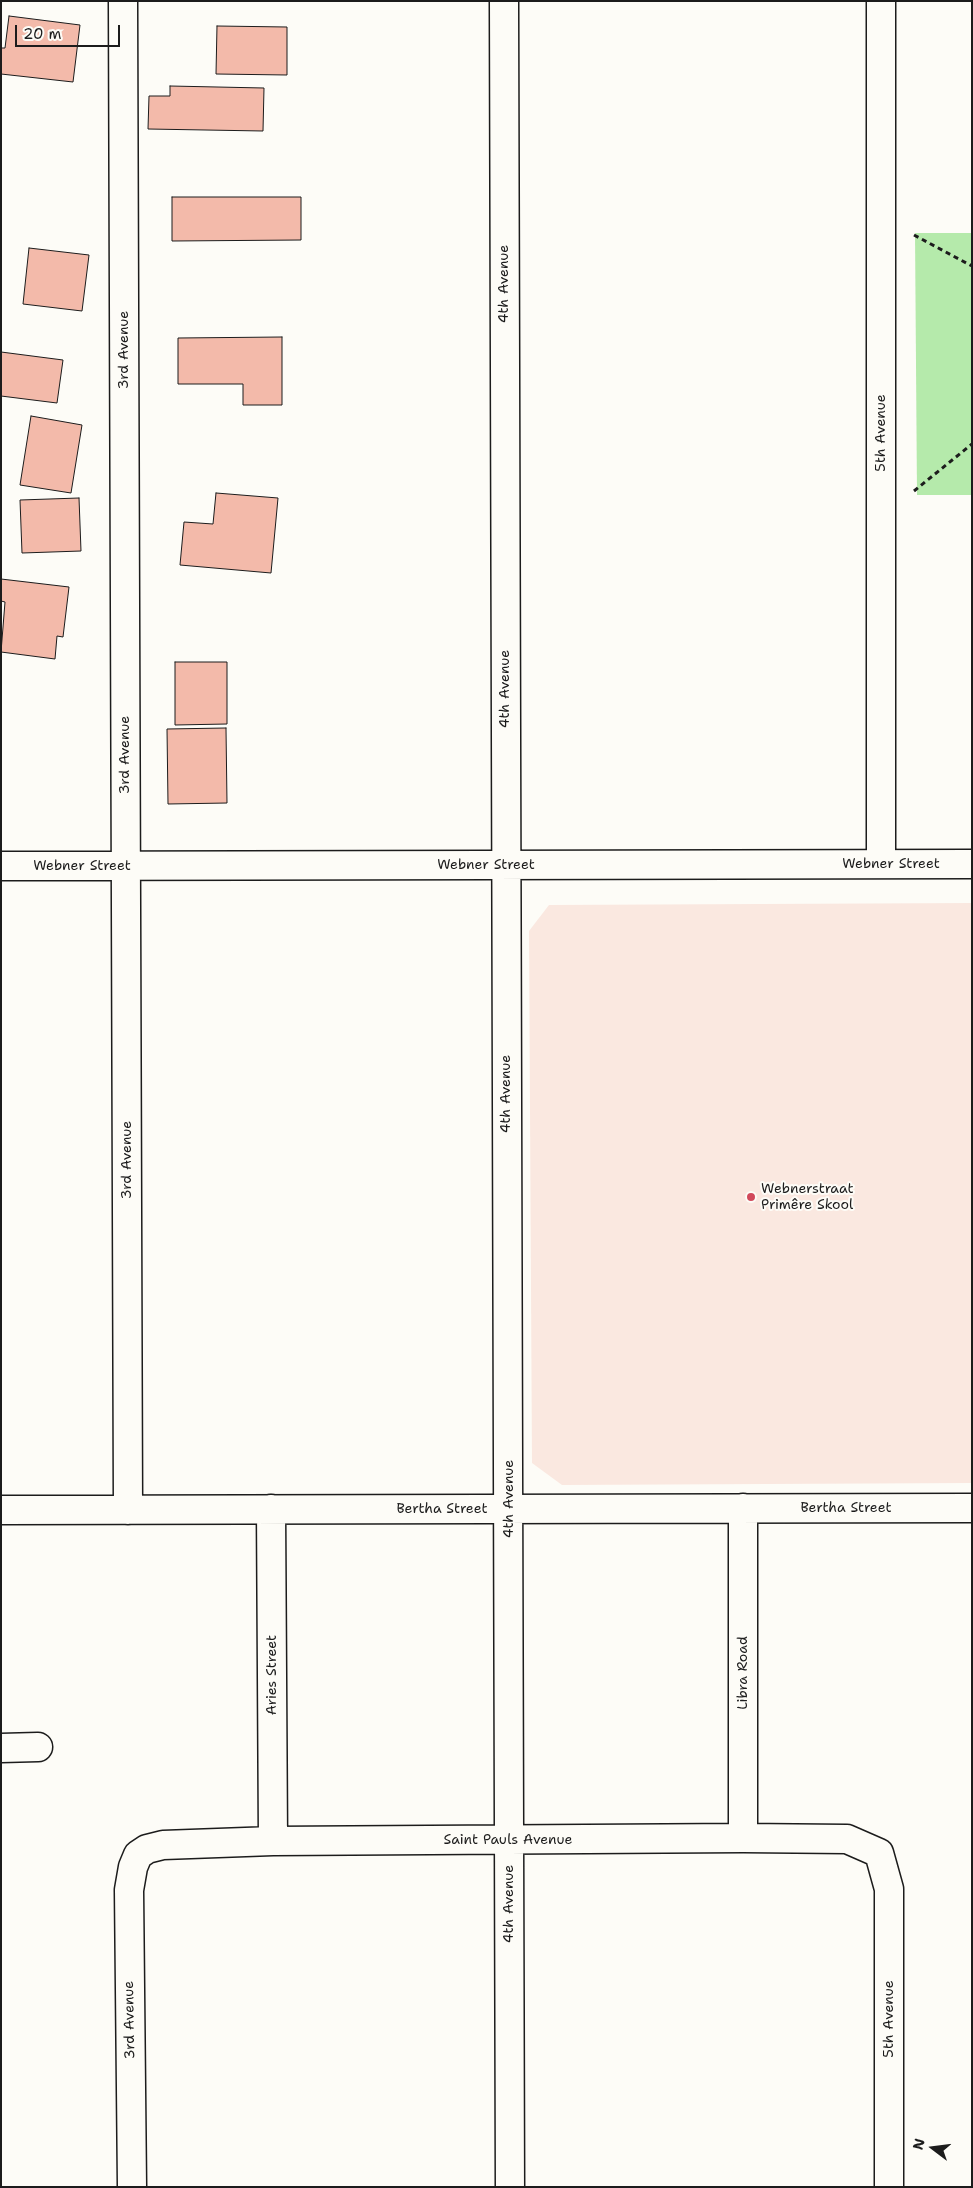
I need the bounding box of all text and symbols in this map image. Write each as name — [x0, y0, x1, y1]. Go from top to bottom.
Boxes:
scale bar — [18, 15, 122, 47]
text: 20 m — [23, 24, 62, 44]
street label: 4th Avenue — [496, 245, 512, 323]
street label: 3rd Avenue — [116, 311, 132, 389]
street label: 5th Avenue — [873, 394, 889, 472]
street label: 4th Avenue — [497, 650, 513, 728]
street label: 3rd Avenue — [117, 716, 133, 794]
street label: Webner Street — [842, 856, 940, 872]
street label: Webner Street — [437, 857, 535, 873]
street label: Webner Street — [33, 858, 131, 874]
street label: 4th Avenue — [498, 1055, 514, 1133]
street label: 3rd Avenue — [119, 1121, 135, 1199]
place label: Webnerstraat Primêre Skool — [761, 1181, 854, 1214]
marker: Webnerstraat Primêre Skool — [745, 1191, 757, 1203]
street label: 4th Avenue — [501, 1460, 517, 1538]
street label: Bertha Street — [800, 1500, 892, 1516]
street label: Bertha Street — [396, 1501, 488, 1517]
street label: Aries Street — [264, 1635, 280, 1715]
street label: Libra Road — [735, 1636, 751, 1710]
street label: Saint Pauls Avenue — [444, 1832, 572, 1848]
street label: 4th Avenue — [501, 1865, 517, 1943]
street label: 5th Avenue — [881, 1980, 897, 2058]
street label: 3rd Avenue — [121, 1981, 139, 2059]
north arrow — [908, 2123, 958, 2173]
text: N — [908, 2136, 929, 2152]

